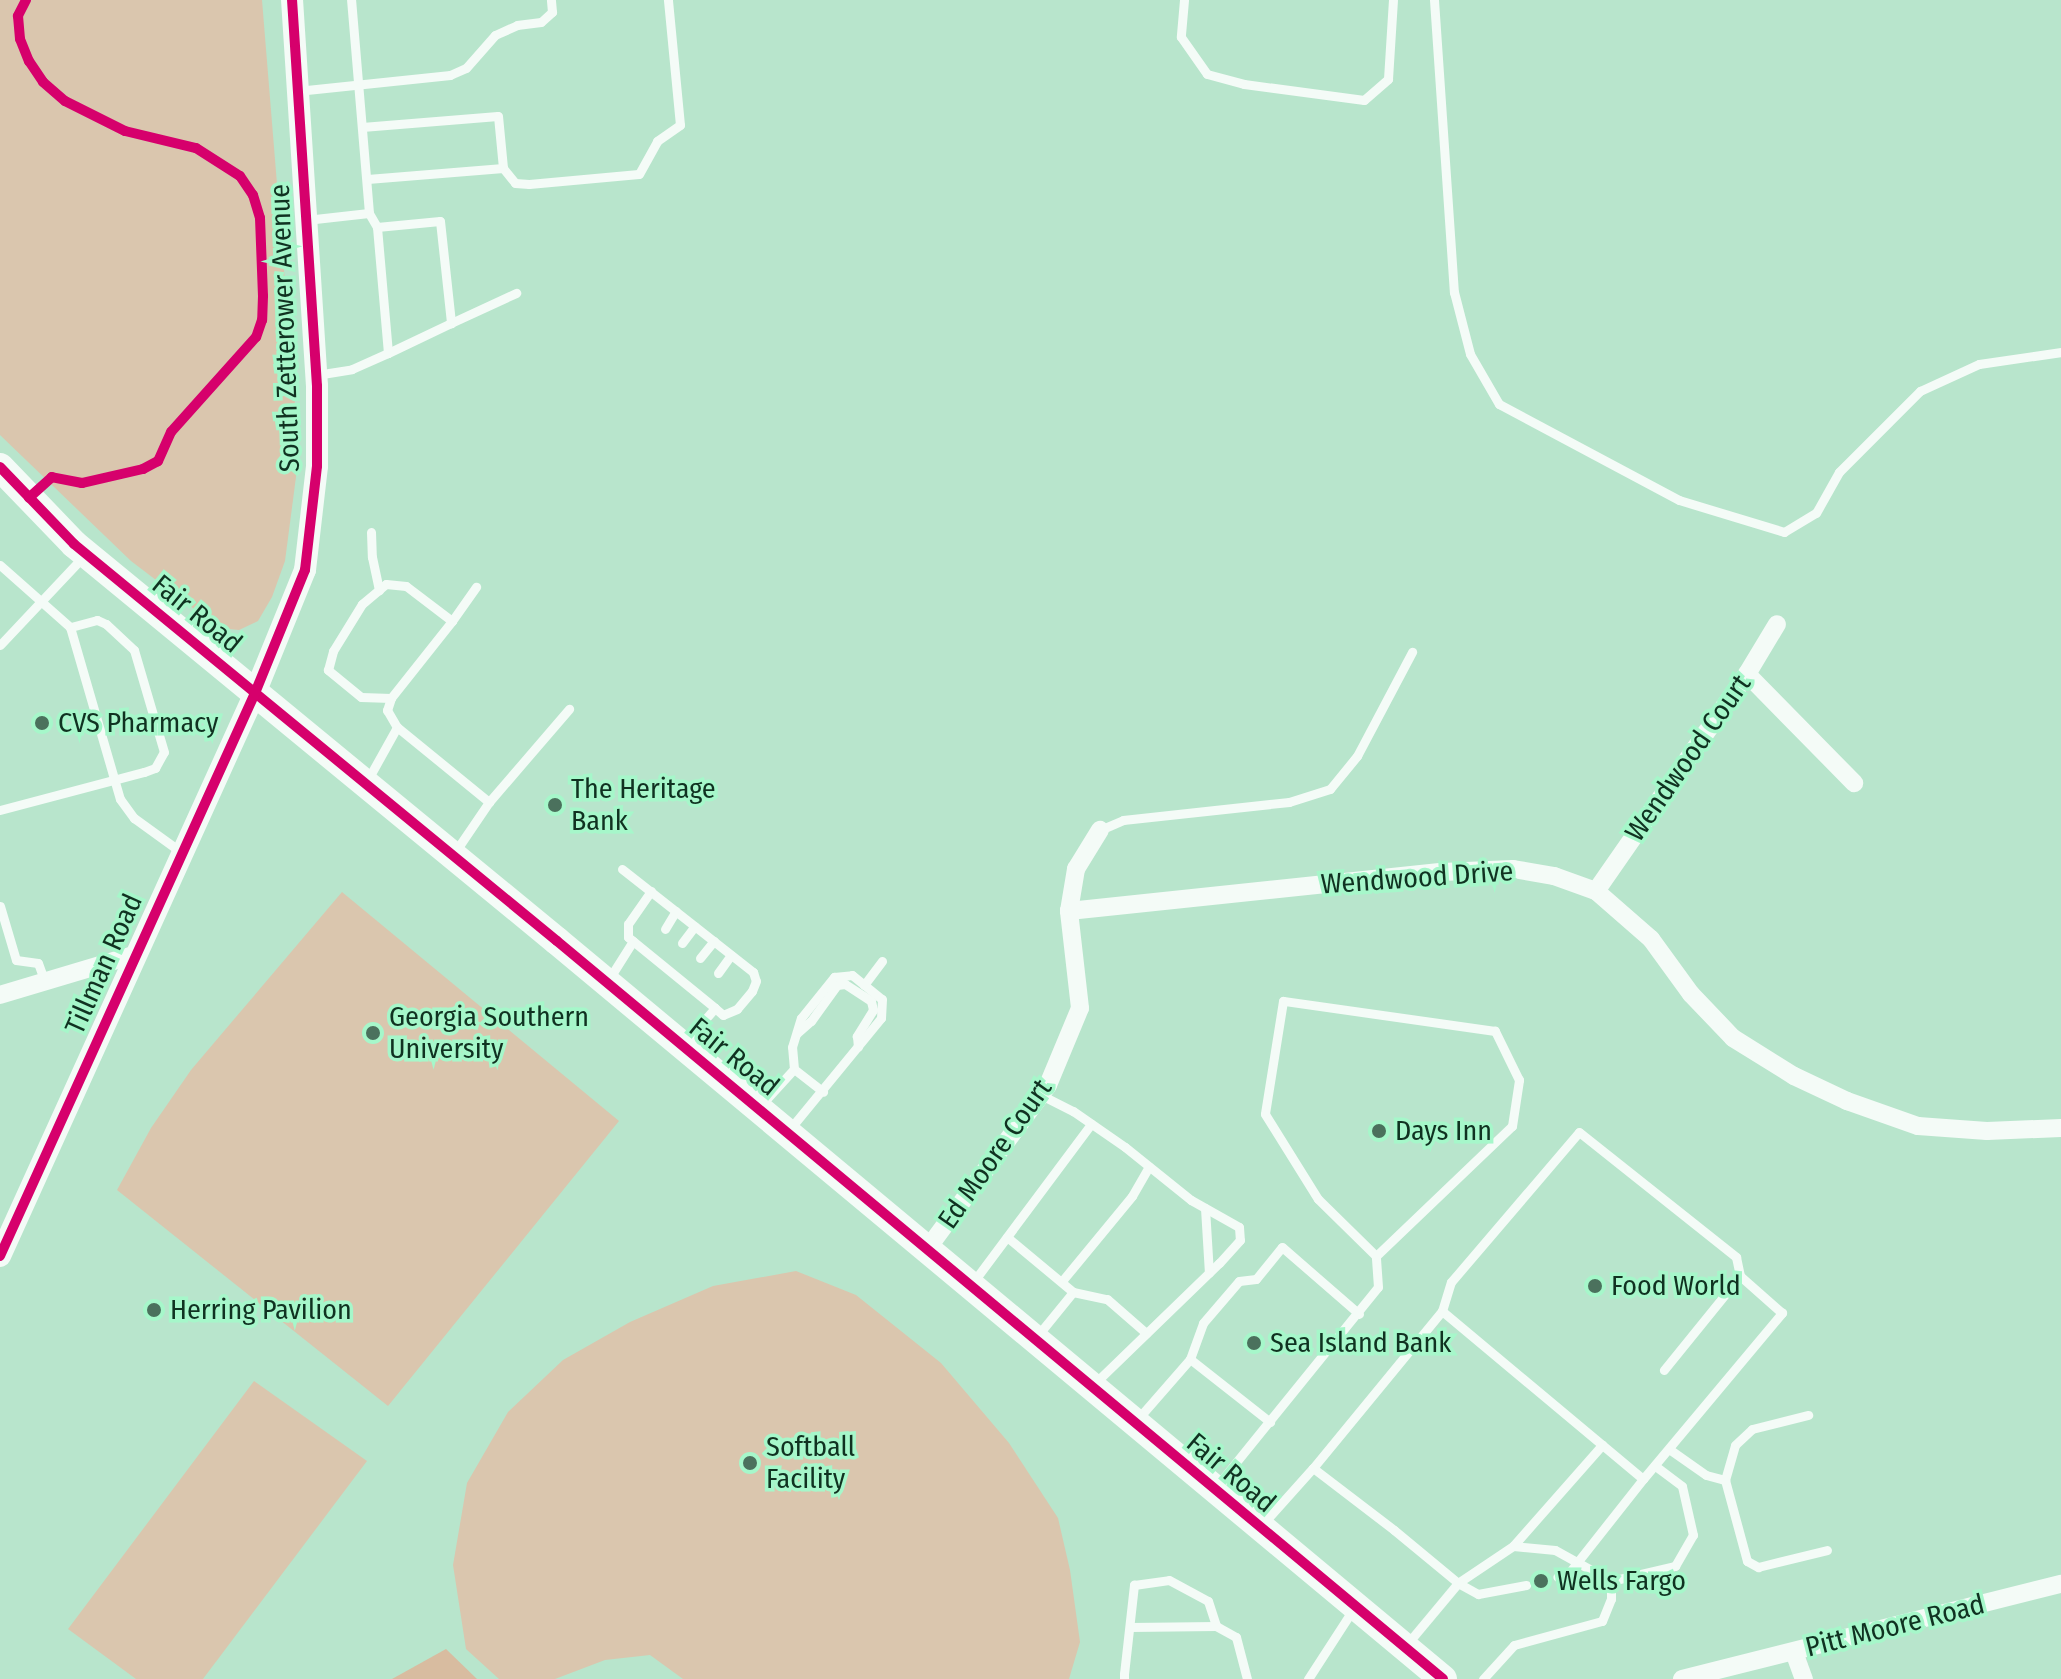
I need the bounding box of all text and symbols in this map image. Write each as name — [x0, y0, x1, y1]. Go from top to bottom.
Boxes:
street label: South Zetterower Avenue — [263, 183, 307, 473]
street label: Fair Road — [145, 568, 249, 660]
street label: Wendwood Court — [1618, 668, 1758, 848]
place label: CVS Pharmacy — [58, 706, 219, 740]
marker: CVS Pharmacy — [33, 714, 51, 732]
place label: The Heritage Bank — [571, 772, 716, 838]
marker: The Heritage Bank — [546, 796, 564, 814]
street label: Wendwood Drive — [1320, 855, 1514, 901]
street label: Tillman Road — [58, 889, 150, 1039]
place label: Georgia Southern University — [389, 1000, 589, 1066]
street label: Fair Road — [682, 1011, 786, 1103]
marker: Georgia Southern University — [364, 1024, 382, 1042]
street label: Ed Moore Court — [931, 1073, 1059, 1235]
place label: Days Inn — [1395, 1114, 1492, 1148]
marker: Days Inn — [1370, 1122, 1388, 1140]
place label: Food World — [1611, 1269, 1741, 1303]
marker: Food World — [1586, 1277, 1604, 1295]
place label: Herring Pavilion — [170, 1293, 352, 1327]
marker: Herring Pavilion — [145, 1301, 163, 1319]
place label: Sea Island Bank — [1270, 1326, 1451, 1360]
marker: Sea Island Bank — [1245, 1334, 1263, 1352]
street label: Fair Road — [1180, 1426, 1282, 1520]
place label: Softball Facility — [766, 1430, 855, 1496]
marker: Softball Facility — [741, 1454, 759, 1472]
place label: Wells Fargo — [1557, 1564, 1686, 1598]
marker: Wells Fargo — [1532, 1572, 1550, 1590]
street label: Pitt Moore Road — [1802, 1588, 1988, 1664]

